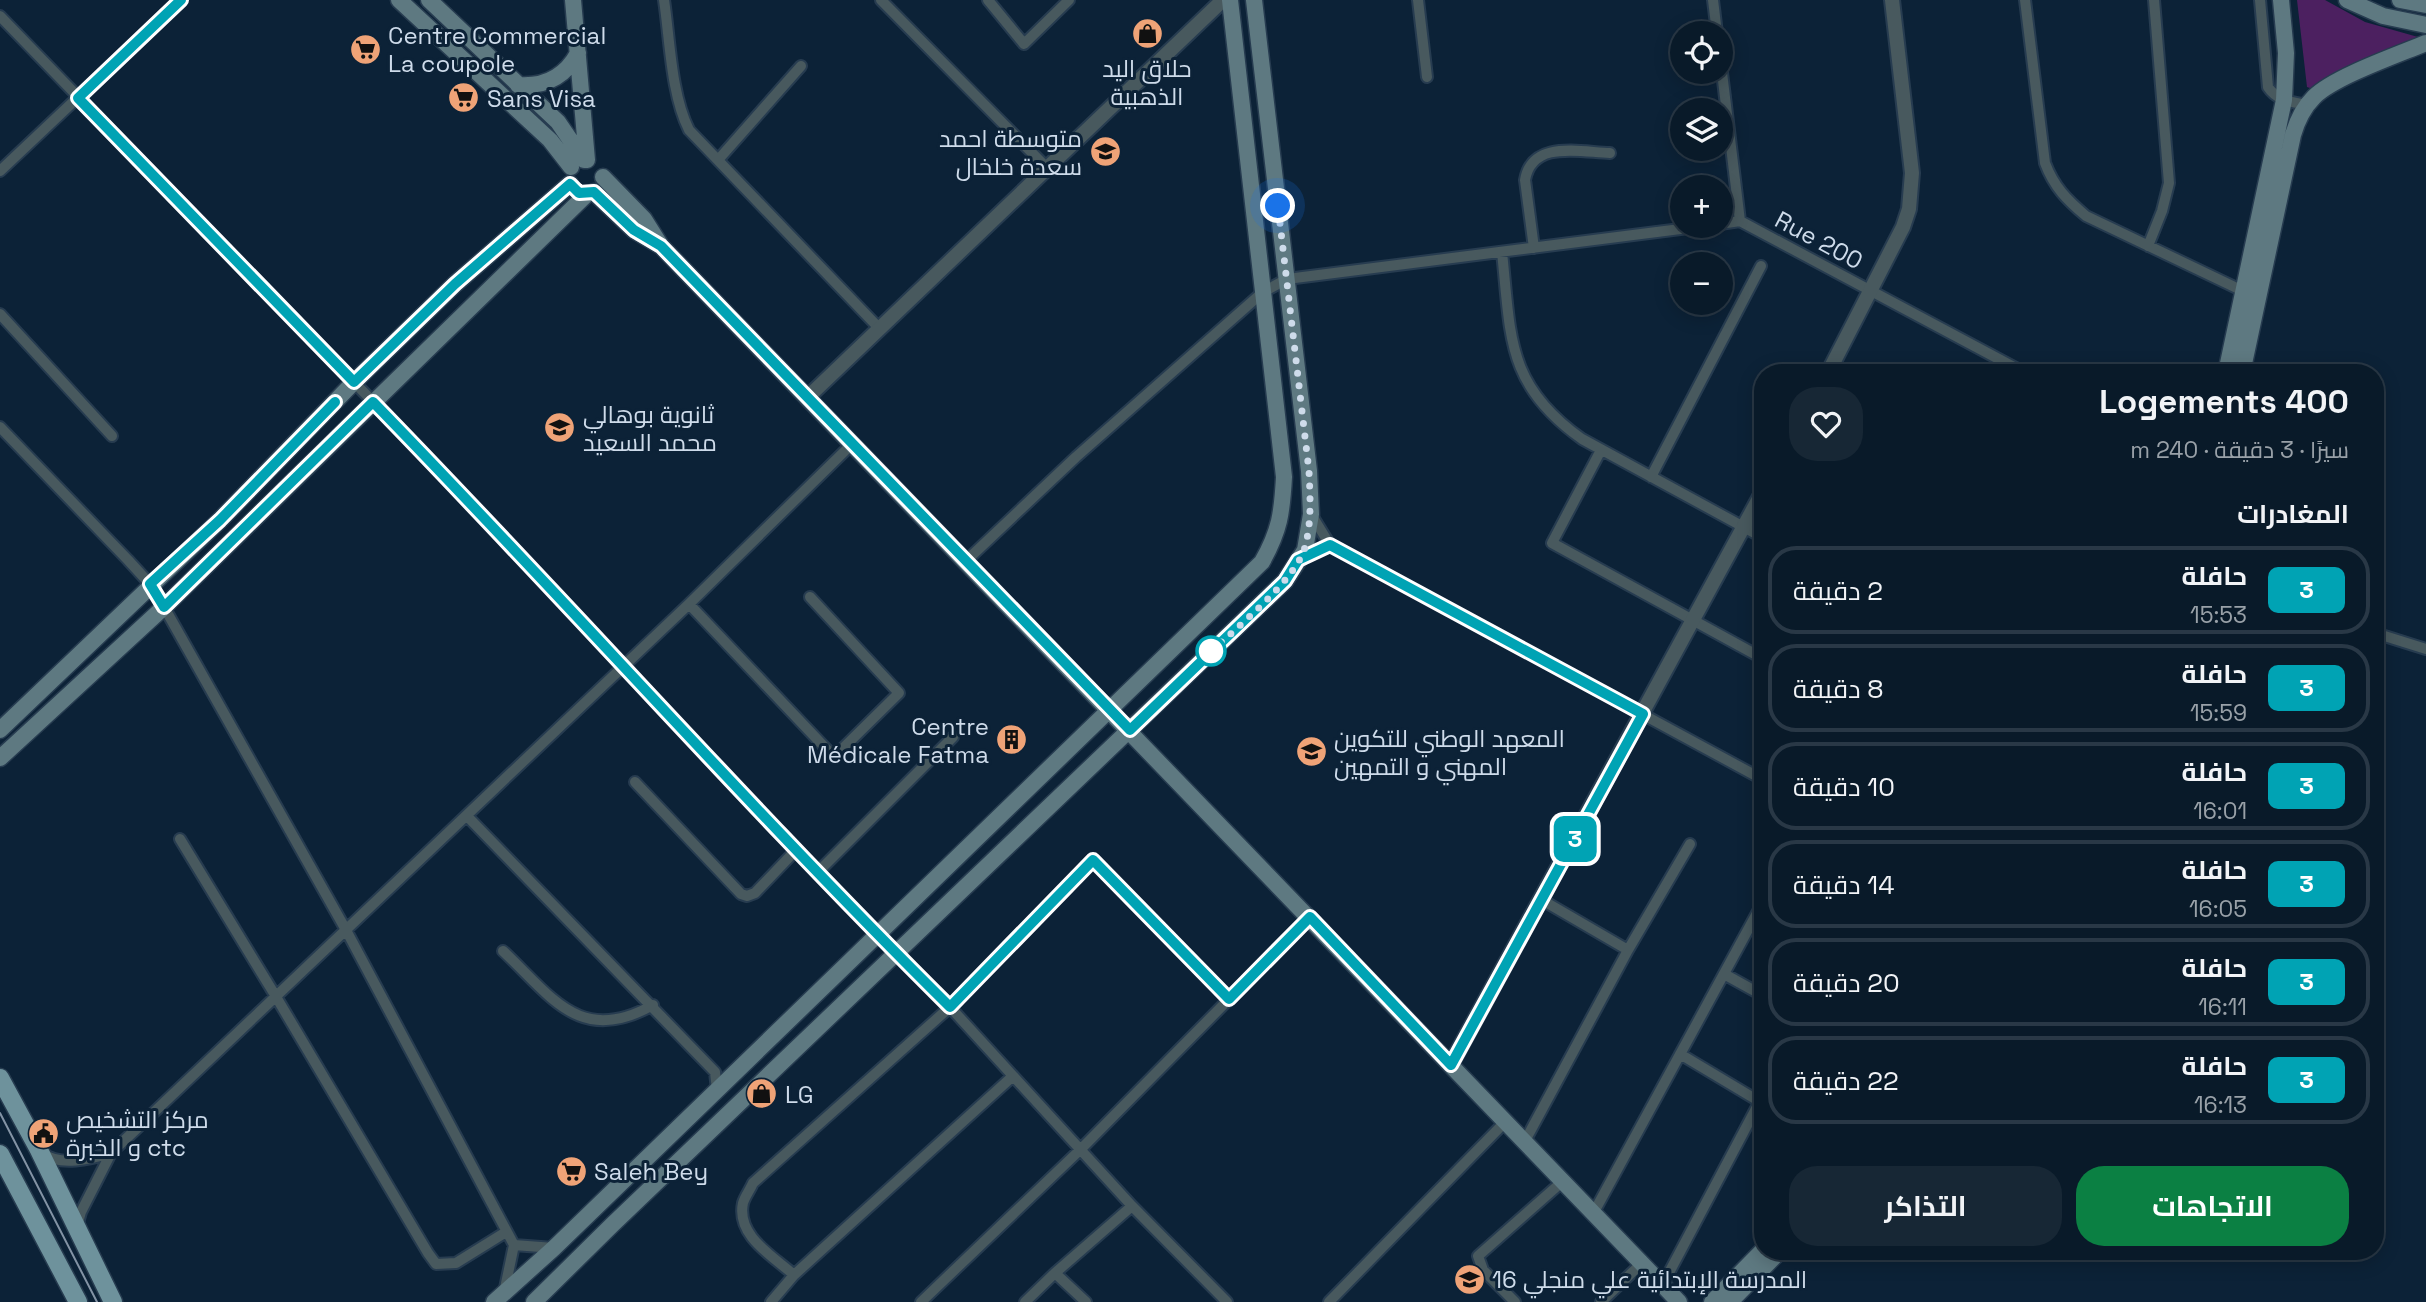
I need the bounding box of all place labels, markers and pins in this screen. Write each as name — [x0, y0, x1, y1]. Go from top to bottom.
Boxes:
shop icon: حلاق اليد الذهبية — [1130, 17, 1164, 51]
place label: Centre Commercial La coupole — [388, 20, 606, 79]
supermarket icon: Centre Commercial La coupole — [348, 32, 382, 66]
place label: حلاق اليد الذهبية — [1102, 53, 1192, 112]
supermarket icon: Sans Visa — [447, 81, 481, 115]
place label: Sans Visa — [487, 83, 596, 114]
place label: متوسطة احمد سعدة خلخال — [939, 123, 1082, 182]
school or university icon: متوسطة احمد سعدة خلخال — [1088, 135, 1122, 169]
place label: ثانوية بوهالي محمد السعيد — [583, 399, 717, 458]
school or university icon: ثانوية بوهالي محمد السعيد — [543, 411, 577, 445]
unlabelled marker — [1196, 636, 1226, 666]
place label: Centre Médicale Fatma — [807, 711, 989, 770]
building icon: Centre Médicale Fatma — [995, 723, 1029, 757]
place label: المعهد الوطني للتكوين المهني و التمهين — [1334, 723, 1565, 786]
school or university icon: المعهد الوطني للتكوين المهني و التمهين — [1294, 735, 1328, 769]
shop icon: LG — [745, 1077, 779, 1111]
place label: LG — [785, 1079, 813, 1110]
place label: مركز التشخيص و الخبرة ctc — [66, 1104, 209, 1163]
public building icon: مركز التشخيص و الخبرة ctc — [26, 1116, 60, 1150]
supermarket icon: Saleh Bey — [554, 1154, 588, 1188]
place label: Saleh Bey — [594, 1156, 708, 1187]
school or university icon: المدرسة الإبتدائية علي منجلي 16 — [1452, 1262, 1486, 1296]
place label: المدرسة الإبتدائية علي منجلي 16 — [1492, 1264, 1807, 1299]

